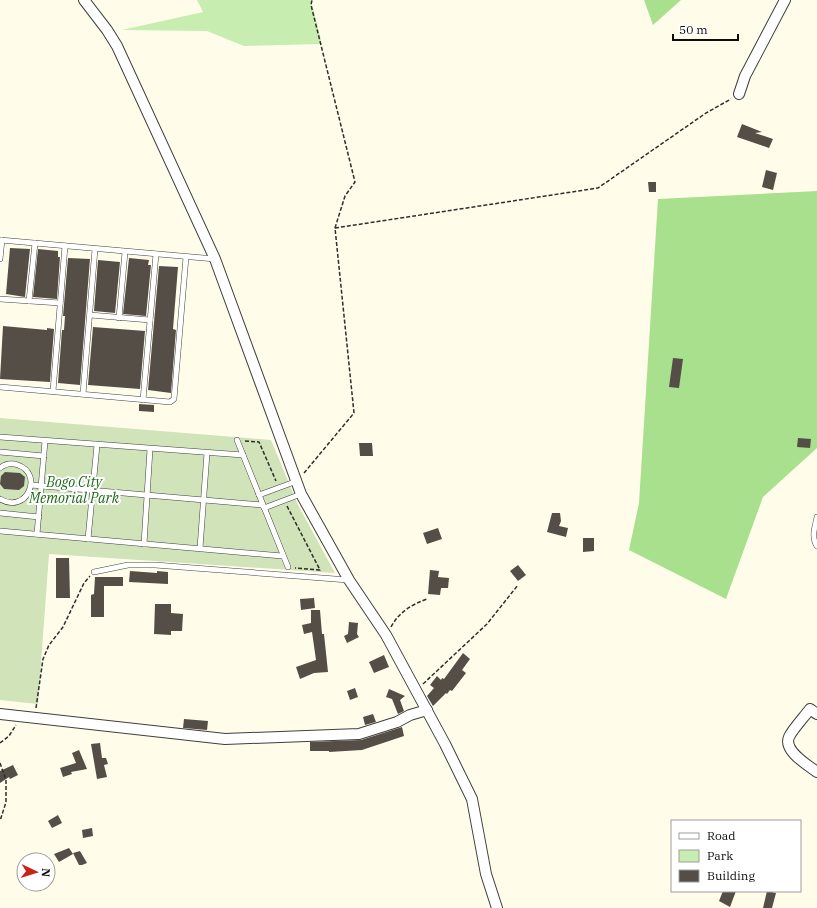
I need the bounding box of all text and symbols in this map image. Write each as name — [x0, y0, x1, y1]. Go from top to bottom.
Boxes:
scale bar — [673, 16, 738, 42]
text: 50 m — [679, 22, 708, 37]
park label: Bogo City Memorial Park — [28, 473, 120, 507]
legend — [671, 820, 801, 892]
text: Road — [707, 828, 736, 843]
text: Park — [707, 848, 733, 863]
north arrow — [16, 852, 56, 892]
text: N — [39, 868, 53, 878]
text: Building — [707, 868, 755, 883]

